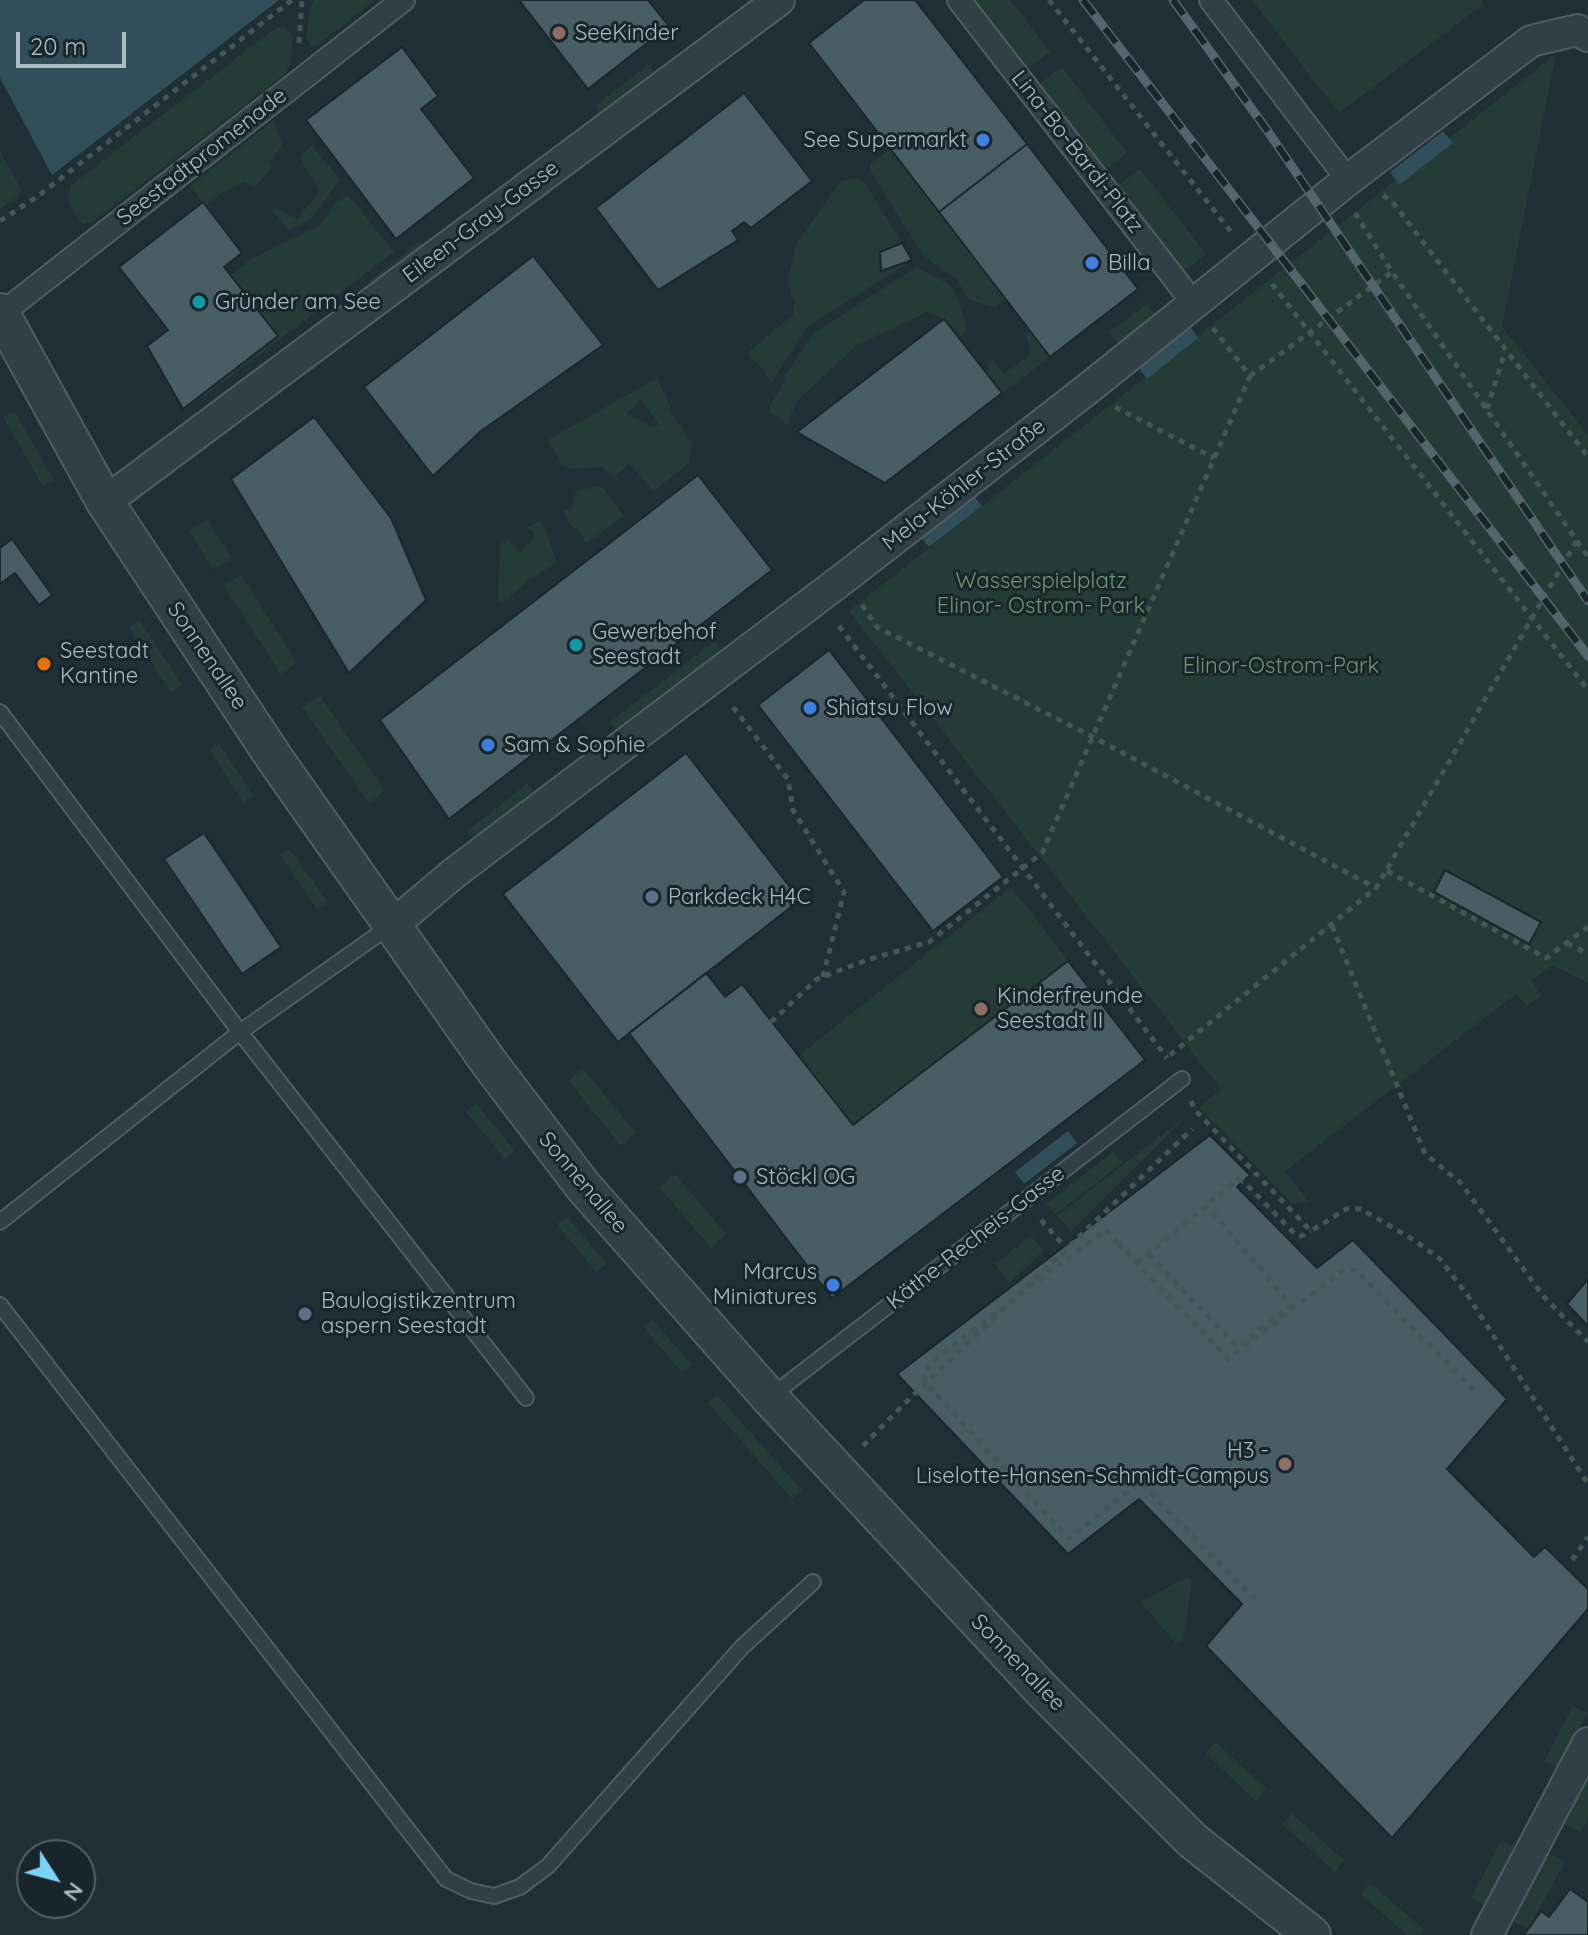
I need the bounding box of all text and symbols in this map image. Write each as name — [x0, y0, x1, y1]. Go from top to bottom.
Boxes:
scale bar — [20, 16, 130, 66]
place label: SeeKinder — [575, 20, 679, 46]
marker: SeeKinder — [550, 24, 568, 42]
text: 20 m — [30, 31, 86, 61]
street label: Lina-Bo-Bardi-Platz — [1005, 65, 1149, 239]
street label: Seestadtpromenade — [112, 83, 292, 231]
place label: See Supermarkt — [804, 127, 967, 153]
marker: See Supermarkt — [974, 131, 992, 149]
street label: Eileen-Gray-Gasse — [398, 155, 564, 289]
place label: Billa — [1108, 250, 1150, 276]
marker: Billa — [1083, 254, 1101, 272]
place label: Gründer am See — [215, 289, 381, 315]
marker: Gründer am See — [190, 293, 208, 311]
street label: Mela-Köhler-Straße — [877, 413, 1051, 557]
park label: Wasserspielplatz Elinor- Ostrom- Park — [937, 568, 1145, 620]
street label: Sonnenallee — [161, 597, 253, 715]
place label: Gewerbehof Seestadt — [592, 619, 717, 670]
marker: Gewerbehof Seestadt — [567, 636, 585, 654]
place label: Seestadt Kantine — [60, 638, 149, 690]
park label: Elinor-Ostrom-Park — [1183, 653, 1379, 679]
marker: Seestadt Kantine — [35, 655, 53, 673]
place label: Shiatsu Flow — [826, 695, 953, 721]
marker: Shiatsu Flow — [801, 699, 819, 717]
place label: Sam & Sophie — [504, 732, 645, 758]
marker: Sam & Sophie — [479, 736, 497, 754]
place label: Parkdeck H4C — [668, 884, 811, 910]
marker: Parkdeck H4C — [643, 888, 661, 906]
place label: Kinderfreunde Seestadt II — [997, 983, 1143, 1034]
marker: Kinderfreunde Seestadt II — [972, 1000, 990, 1018]
street label: Sonnenallee — [533, 1127, 633, 1239]
street label: Käthe-Recheis-Gasse — [882, 1160, 1070, 1316]
place label: Stöckl OG — [756, 1164, 855, 1190]
marker: Stöckl OG — [731, 1168, 749, 1186]
place label: Marcus Miniatures — [713, 1259, 817, 1310]
marker: Marcus Miniatures — [824, 1276, 842, 1294]
place label: Baulogistikzentrum aspern Seestadt — [321, 1288, 516, 1340]
marker: Baulogistikzentrum aspern Seestadt — [296, 1305, 314, 1323]
place label: H3 - Liselotte-Hansen-Schmidt-Campus — [916, 1438, 1269, 1490]
marker: H3 - Liselotte-Hansen-Schmidt-Campus — [1276, 1455, 1294, 1473]
street label: Sonnenallee — [965, 1609, 1071, 1717]
north arrow — [16, 1839, 96, 1919]
text: N — [58, 1877, 90, 1907]

